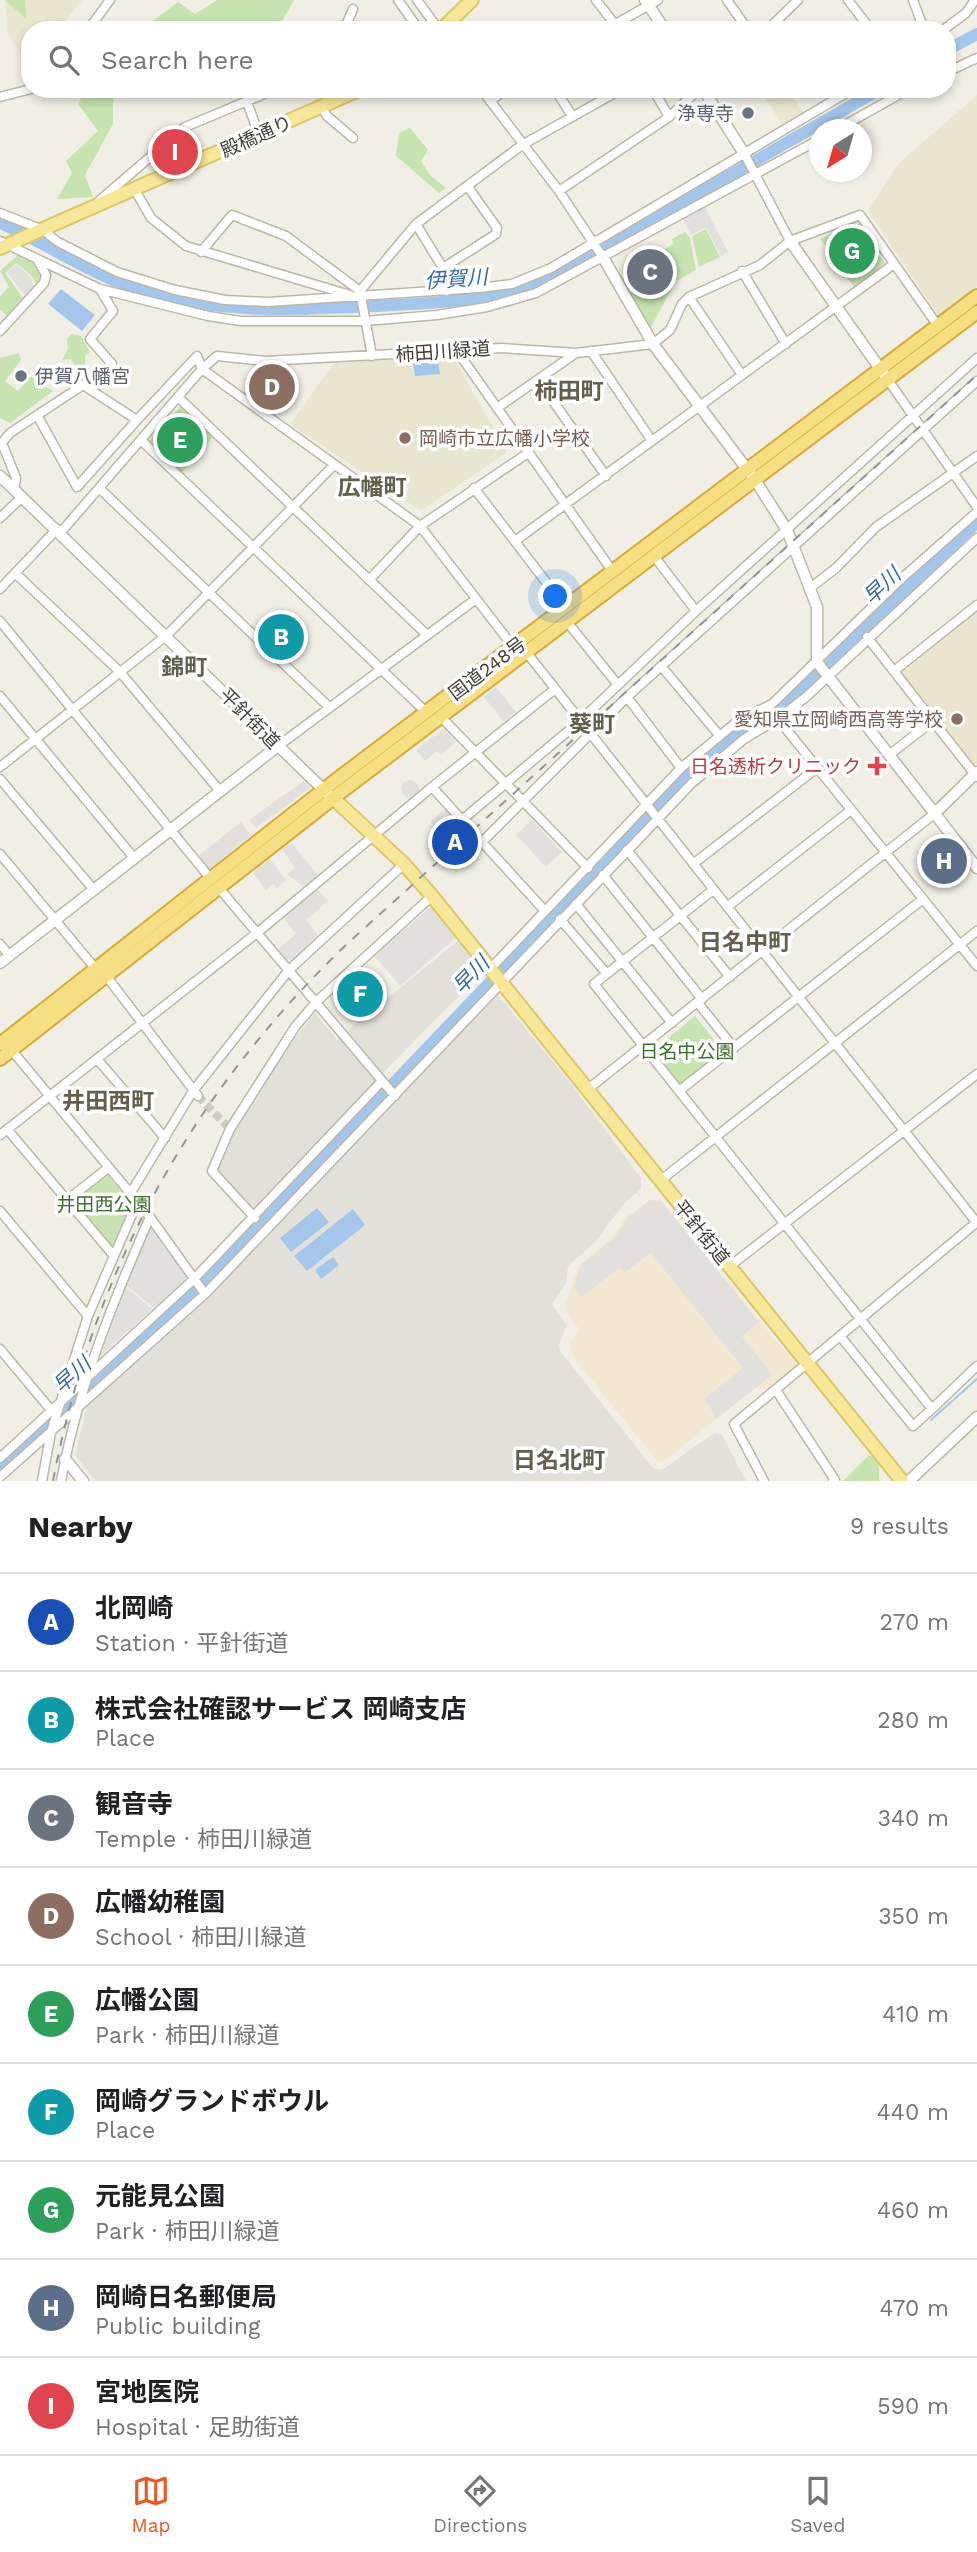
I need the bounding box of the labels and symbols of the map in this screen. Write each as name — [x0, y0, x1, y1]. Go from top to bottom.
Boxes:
place label: 浄専寺 — [677, 102, 734, 125]
marker: 浄専寺 — [740, 105, 756, 121]
street label: 殿橋通り — [217, 110, 296, 162]
north arrow — [809, 119, 872, 182]
pin: I — [152, 126, 198, 178]
pin: G — [829, 225, 875, 277]
pin: C — [627, 246, 673, 298]
water label: 伊賀川 — [424, 264, 490, 293]
street label: 柿田川緑道 — [395, 337, 491, 366]
pin: D — [249, 361, 295, 413]
place label: 伊賀八幡宮 — [35, 365, 130, 388]
marker: 伊賀八幡宮 — [13, 368, 29, 384]
district label: 柿田町 — [535, 378, 604, 405]
pin: E — [157, 414, 203, 466]
place label: 岡崎市立広幡小学校 — [419, 427, 590, 450]
marker: 岡崎市立広幡小学校 — [397, 430, 413, 446]
district label: 広幡町 — [338, 474, 407, 501]
water label: 早川 — [858, 561, 907, 609]
your location — [538, 579, 572, 613]
pin: B — [258, 611, 304, 663]
street label: 国道248号 — [444, 632, 530, 705]
district label: 錦町 — [161, 654, 207, 681]
street label: 平針街道 — [215, 683, 285, 753]
place label: 愛知県立岡崎西高等学校 — [734, 708, 943, 731]
district label: 葵町 — [569, 711, 615, 738]
marker: 愛知県立岡崎西高等学校 — [949, 711, 965, 727]
place label: 日名透析クリニック — [690, 755, 861, 778]
marker: 日名透析クリニック — [867, 756, 887, 776]
pin: A — [432, 816, 478, 868]
pin: H — [921, 835, 967, 887]
district label: 日名中町 — [699, 929, 791, 956]
water label: 早川 — [447, 949, 496, 998]
pin: F — [337, 968, 383, 1020]
park label: 日名中公園 — [639, 1040, 735, 1063]
district label: 井田西町 — [62, 1088, 154, 1115]
park label: 井田西公園 — [56, 1193, 152, 1216]
street label: 平針街道 — [669, 1196, 734, 1269]
water label: 早川 — [48, 1350, 97, 1398]
district label: 日名北町 — [513, 1447, 605, 1474]

